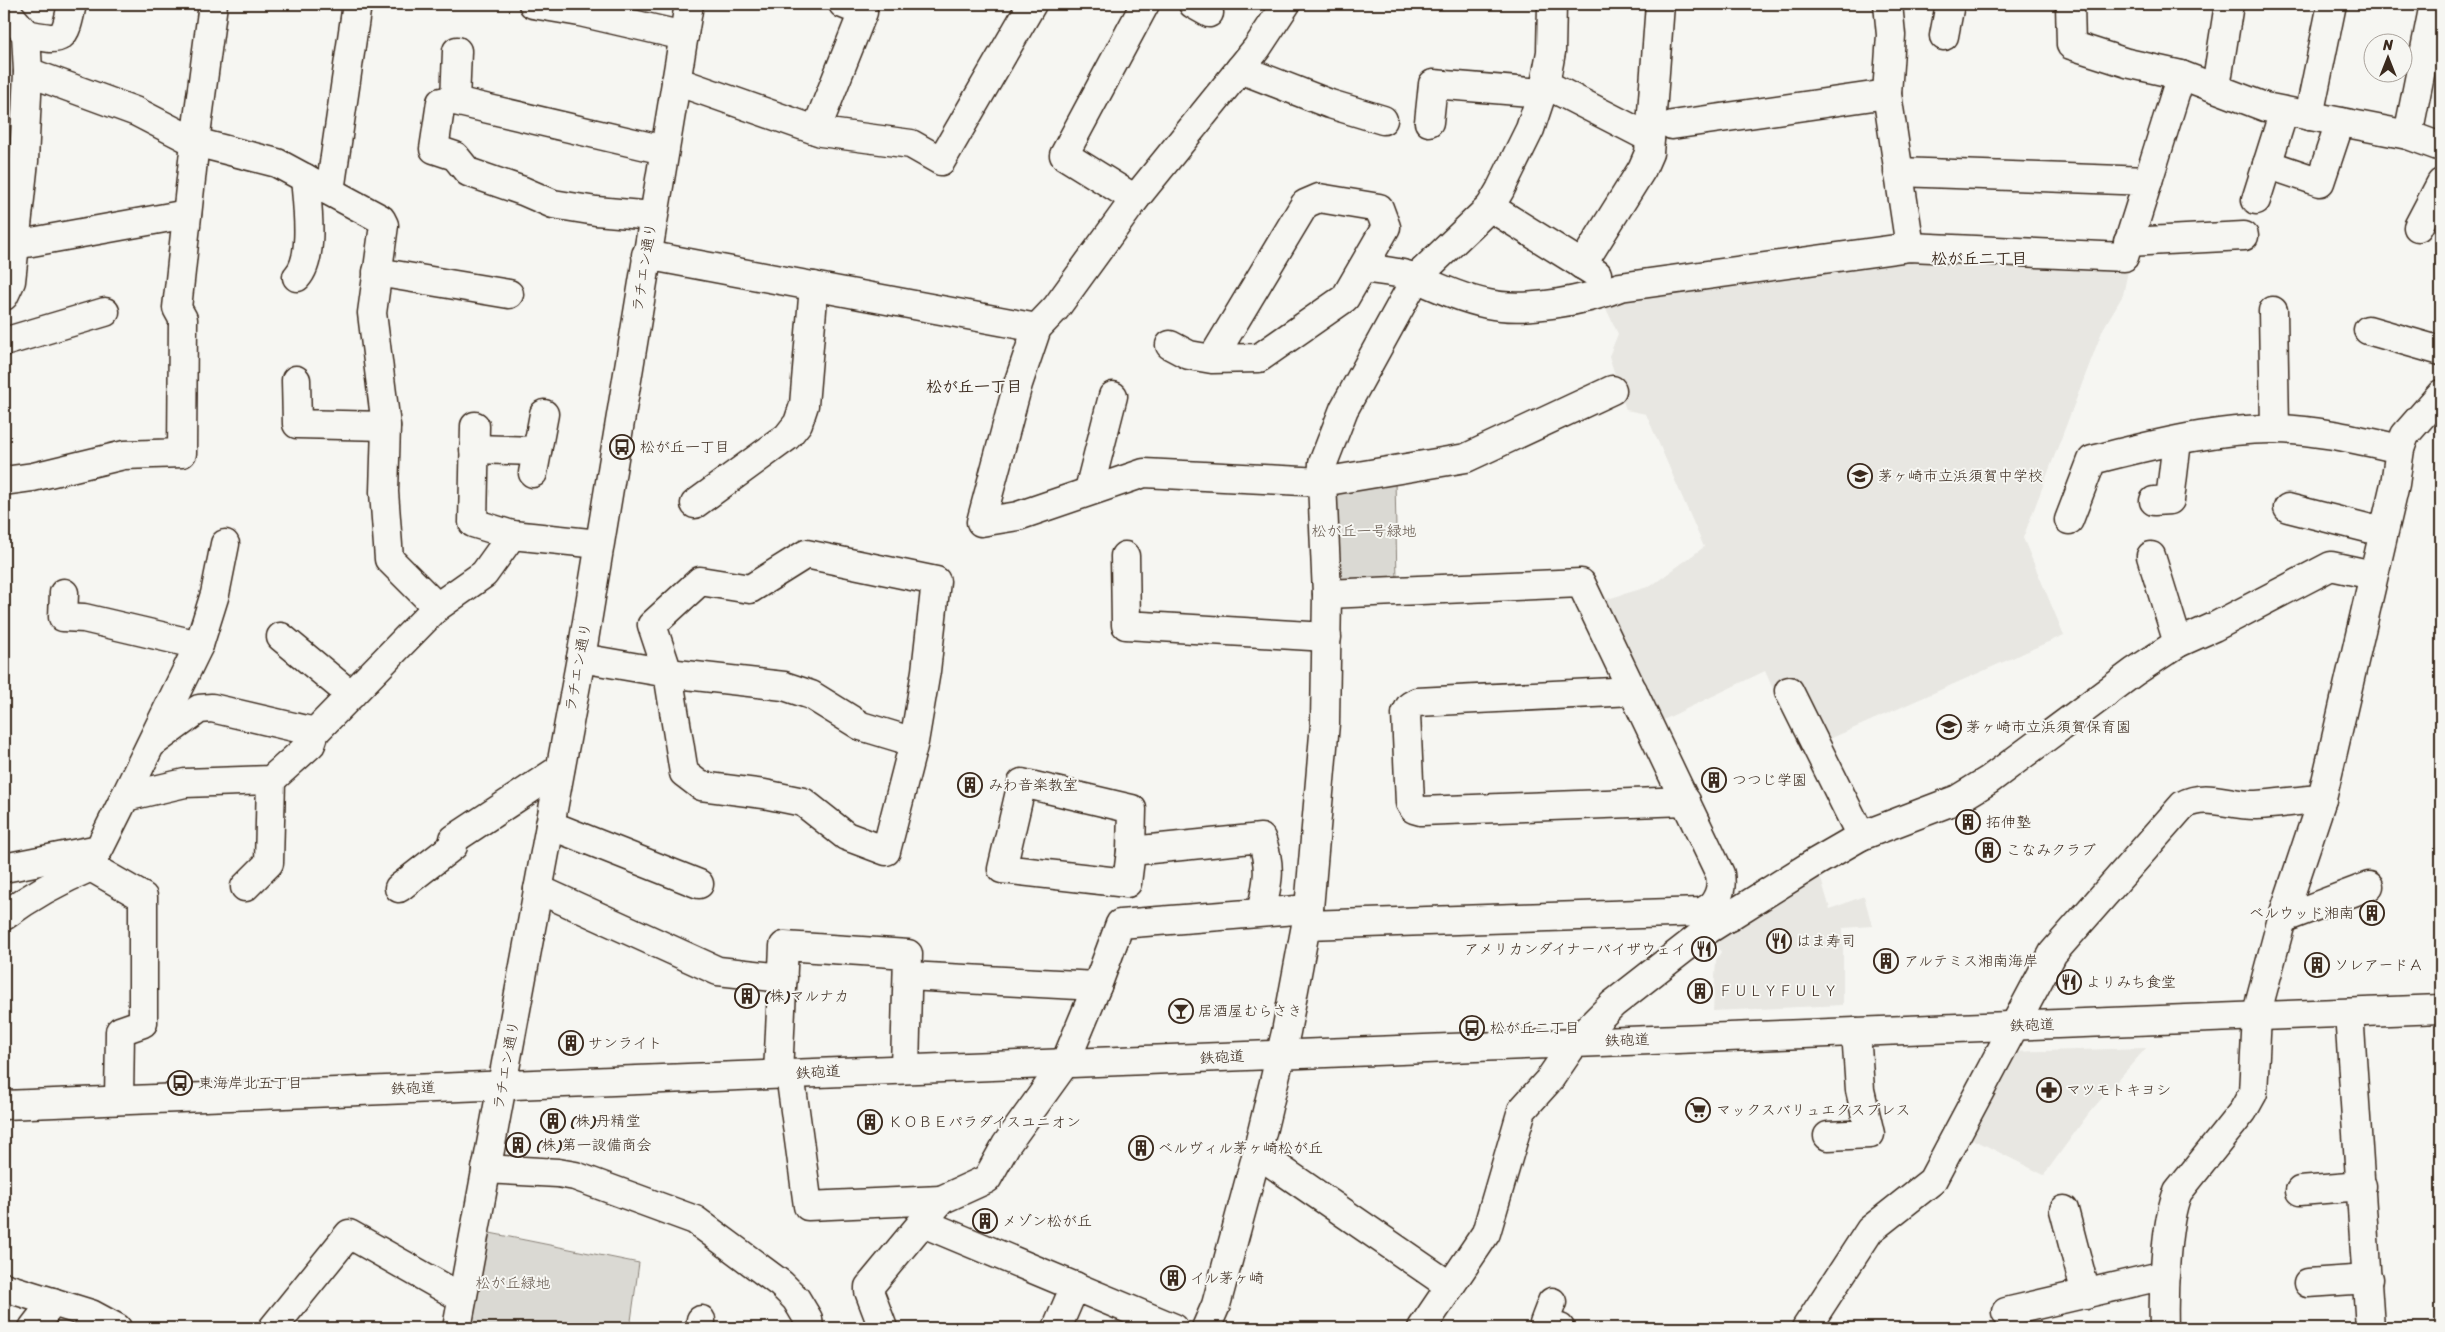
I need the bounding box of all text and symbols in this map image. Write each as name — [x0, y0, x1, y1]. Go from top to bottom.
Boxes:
north arrow — [2362, 32, 2412, 82]
text: N — [2382, 33, 2393, 58]
street label: ラチエン通り — [624, 221, 664, 313]
district label: 松が丘二丁目 — [1931, 244, 2027, 273]
district label: 松が丘一丁目 — [926, 372, 1022, 401]
bus stop icon: 松が丘一丁目 — [609, 434, 635, 460]
place label: 松が丘一丁目 — [640, 434, 730, 460]
school or university icon: 茅ヶ崎市立浜須賀中学校 — [1847, 463, 1873, 489]
place label: 茅ヶ崎市立浜須賀中学校 — [1878, 463, 2043, 489]
park label: 松が丘一号緑地 — [1311, 518, 1417, 544]
street label: ラチエン通り — [557, 620, 599, 714]
school or university icon: 茅ヶ崎市立浜須賀保育園 — [1936, 714, 1962, 740]
place label: 茅ヶ崎市立浜須賀保育園 — [1966, 714, 2131, 740]
building icon: つつじ学園 — [1701, 767, 1727, 793]
place label: つつじ学園 — [1732, 767, 1807, 793]
building icon: みわ音楽教室 — [957, 772, 983, 798]
place label: みわ音楽教室 — [988, 772, 1078, 798]
building icon: 拓伸塾 — [1955, 809, 1981, 835]
place label: 拓伸塾 — [1986, 809, 2031, 835]
building icon: こなみクラブ — [1975, 837, 2001, 863]
place label: こなみクラブ — [2006, 837, 2096, 863]
place label: ベルウッド湘南 — [2249, 900, 2354, 926]
building icon: ベルウッド湘南 — [2359, 900, 2385, 926]
restaurant icon: はま寿司 — [1766, 928, 1792, 954]
place label: はま寿司 — [1796, 928, 1856, 954]
place label: アメリカンダイナーバイザウェイ — [1464, 936, 1686, 962]
restaurant icon: アメリカンダイナーバイザウェイ — [1691, 936, 1717, 962]
building icon: アルテミス湘南海岸 — [1873, 948, 1899, 974]
place label: アルテミス湘南海岸 — [1904, 948, 2038, 974]
building icon: ソレアードＡ — [2304, 952, 2330, 978]
place label: ソレアードＡ — [2334, 952, 2423, 978]
restaurant icon: よりみち食堂 — [2056, 969, 2082, 995]
place label: よりみち食堂 — [2086, 969, 2176, 995]
building icon: ＦＵＬＹＦＵＬＹ — [1687, 978, 1713, 1004]
place label: ＦＵＬＹＦＵＬＹ — [1718, 978, 1838, 1004]
building icon: (株)マルナカ — [734, 983, 760, 1009]
place label: (株)マルナカ — [764, 983, 849, 1009]
bar icon: 居酒屋むらさき — [1168, 998, 1194, 1024]
place label: 居酒屋むらさき — [1198, 998, 1302, 1024]
street label: 鉄砲道 — [2009, 1011, 2055, 1039]
bus stop icon: 松が丘二丁目 — [1459, 1015, 1485, 1041]
place label: 松が丘二丁目 — [1490, 1015, 1580, 1041]
street label: ラチエン通り — [485, 1018, 527, 1112]
street label: 鉄砲道 — [1604, 1026, 1650, 1054]
building icon: サンライト — [558, 1030, 584, 1056]
place label: サンライト — [588, 1030, 662, 1056]
street label: 鉄砲道 — [1199, 1043, 1245, 1071]
street label: 鉄砲道 — [795, 1058, 841, 1086]
bus stop icon: 東海岸北五丁目 — [167, 1070, 193, 1096]
place label: 東海岸北五丁目 — [198, 1070, 303, 1096]
street label: 鉄砲道 — [390, 1074, 436, 1102]
pharmacy icon: マツモトキヨシ — [2036, 1077, 2062, 1103]
place label: マツモトキヨシ — [2066, 1077, 2171, 1103]
supermarket icon: マックスバリュエクスプレス — [1685, 1097, 1711, 1123]
place label: マックスバリュエクスプレス — [1716, 1097, 1910, 1123]
building icon: (株)丹精堂 — [540, 1108, 566, 1134]
place label: (株)丹精堂 — [570, 1108, 641, 1134]
building icon: ＫＯＢＥパラダイスユニオン — [857, 1109, 883, 1135]
place label: ＫＯＢＥパラダイスユニオン — [888, 1109, 1081, 1135]
building icon: (株)第一設備商会 — [505, 1132, 531, 1158]
place label: (株)第一設備商会 — [536, 1132, 652, 1158]
building icon: ベルヴィル茅ヶ崎松が丘 — [1128, 1135, 1154, 1161]
place label: ベルヴィル茅ヶ崎松が丘 — [1158, 1135, 1323, 1161]
building icon: メゾン松が丘 — [972, 1208, 998, 1234]
place label: メゾン松が丘 — [1002, 1208, 1092, 1234]
building icon: イル茅ヶ崎 — [1160, 1265, 1186, 1291]
place label: イル茅ヶ崎 — [1190, 1265, 1264, 1291]
park label: 松が丘緑地 — [475, 1270, 551, 1296]

